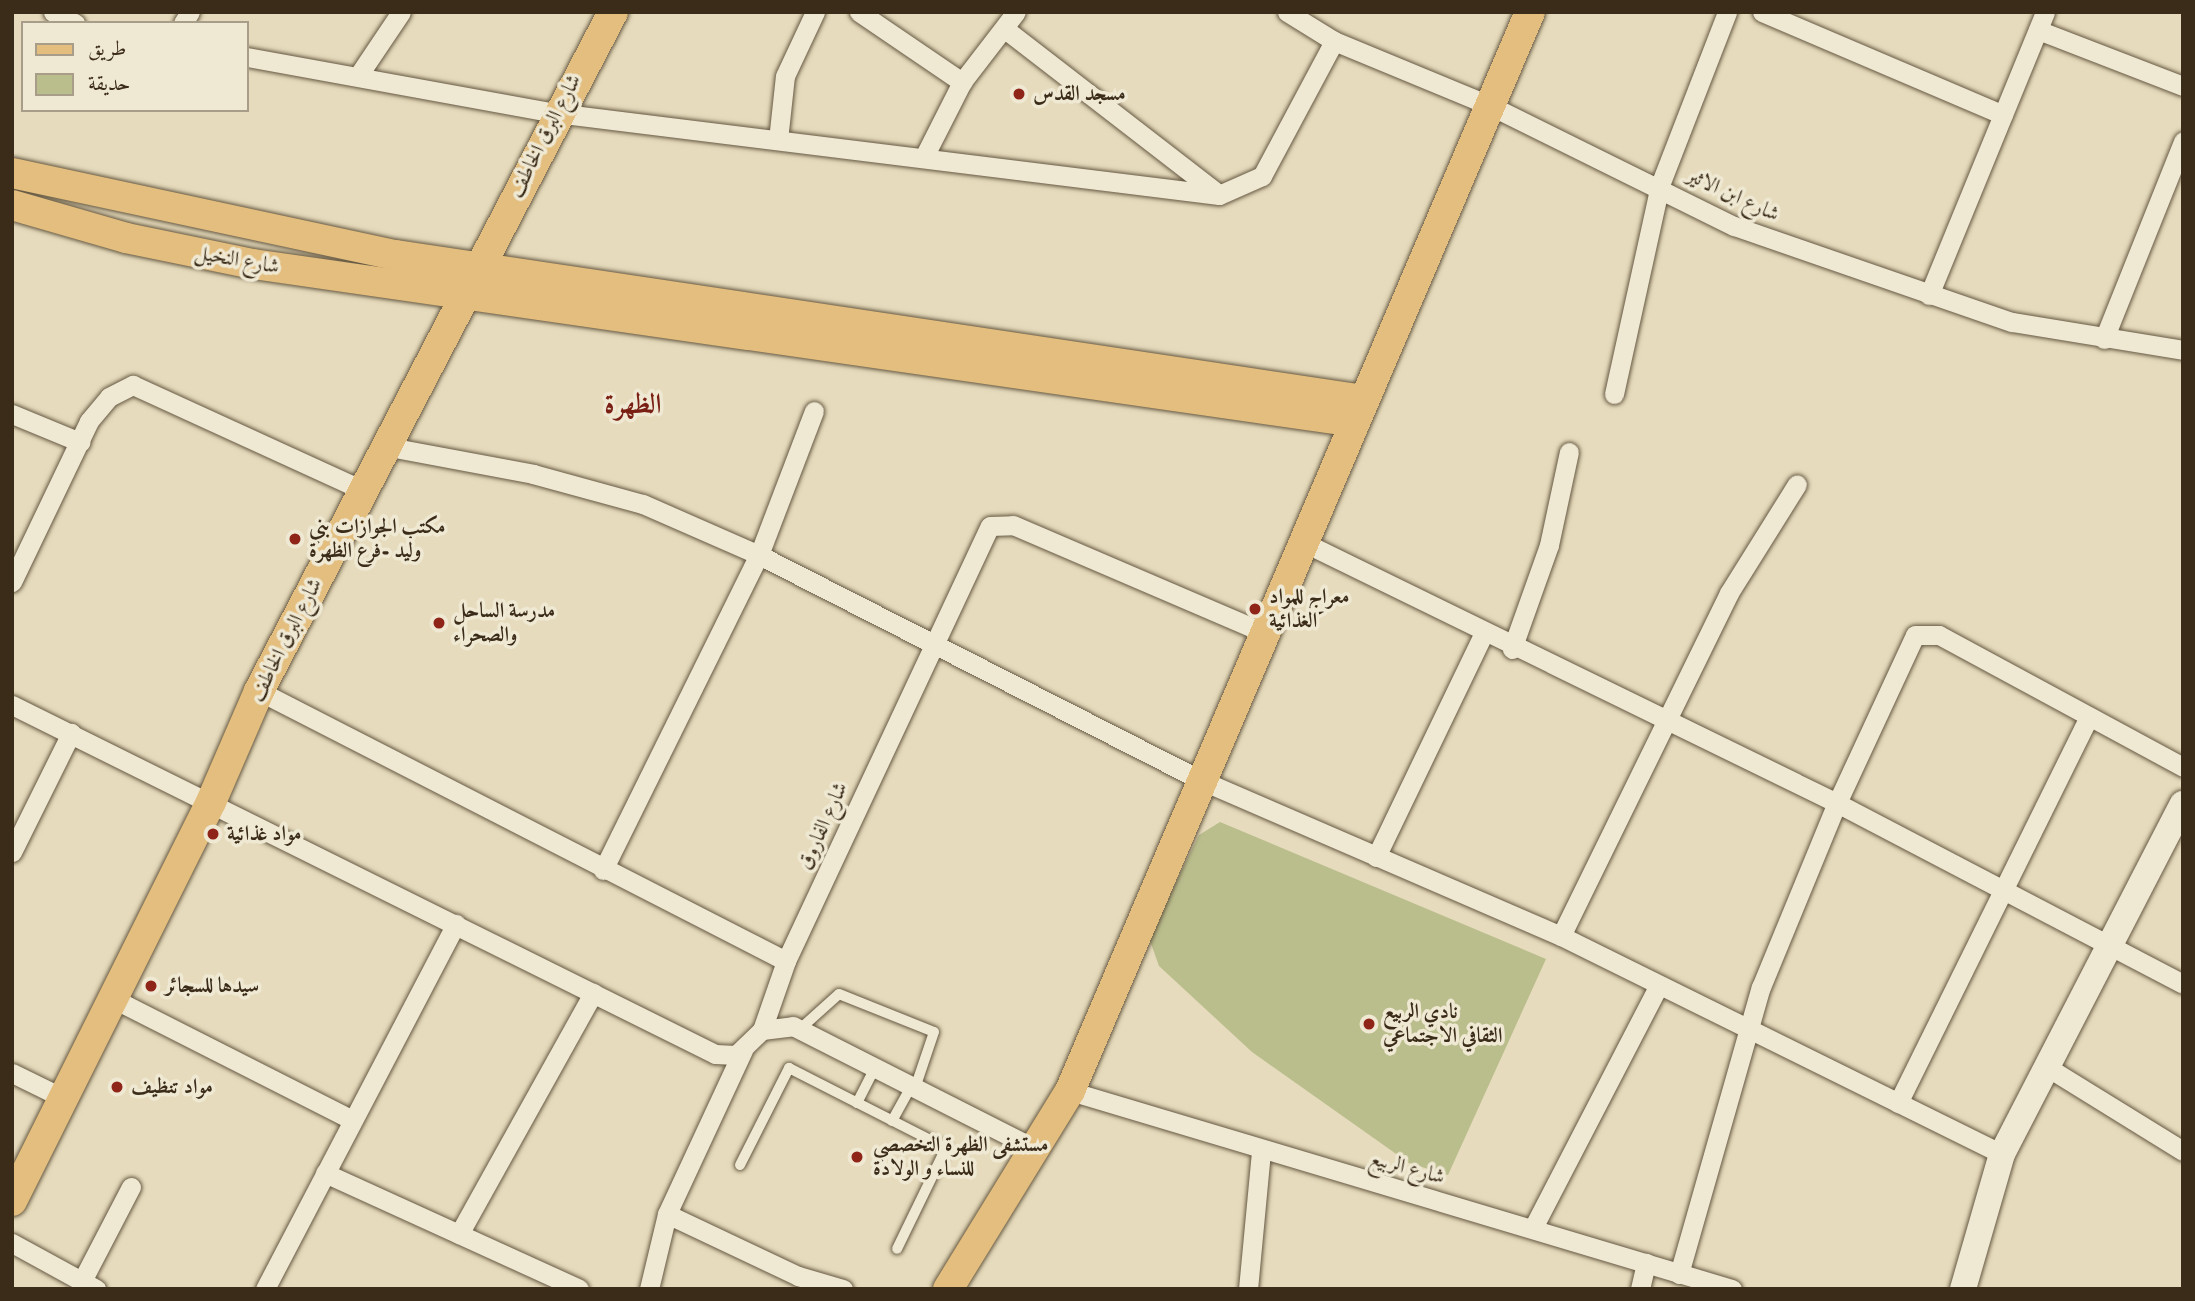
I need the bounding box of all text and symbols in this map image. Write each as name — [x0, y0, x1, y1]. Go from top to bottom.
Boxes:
legend — [21, 21, 248, 112]
text: طريق — [88, 36, 126, 62]
street label: شارع البرق الخاطف — [503, 70, 587, 202]
text: حديقة — [88, 71, 131, 97]
place label: مسجد القدس — [1033, 81, 1126, 107]
marker: مسجد القدس — [1011, 86, 1027, 102]
street label: شارع ابن الاثير — [1683, 163, 1783, 227]
street label: شارع النخيل — [193, 240, 281, 280]
district label: الظهرة — [604, 388, 662, 422]
place label: مكتب الجوازات بني وليد -فرع الظهرة — [309, 514, 446, 564]
marker: مكتب الجوازات بني وليد -فرع الظهرة — [287, 531, 303, 547]
street label: شارع البرق الخاطف — [244, 574, 328, 706]
place label: معراج للمواد الغذائية — [1269, 584, 1350, 634]
place label: مدرسة الساحل والصحراء — [453, 598, 555, 648]
marker: معراج للمواد الغذائية — [1247, 601, 1263, 617]
marker: مدرسة الساحل والصحراء — [431, 615, 447, 631]
street label: شارع الفاروق — [793, 778, 853, 874]
place label: مواد غذائية — [227, 821, 301, 847]
marker: مواد غذائية — [205, 826, 221, 842]
place label: سيدها للسجائر — [165, 973, 259, 999]
marker: سيدها للسجائر — [143, 978, 159, 994]
place label: نادي الربيع الثقافي الاجتماعي — [1383, 999, 1503, 1049]
marker: نادي الربيع الثقافي الاجتماعي — [1361, 1016, 1377, 1032]
place label: مواد تنظيف — [131, 1074, 213, 1100]
marker: مواد تنظيف — [109, 1079, 125, 1095]
place label: مستشفى الظهرة التخصصي للنساء و الولادة — [873, 1132, 1048, 1182]
street label: شارع الربيع — [1367, 1146, 1447, 1190]
marker: مستشفى الظهرة التخصصي للنساء و الولادة — [847, 1147, 867, 1167]

